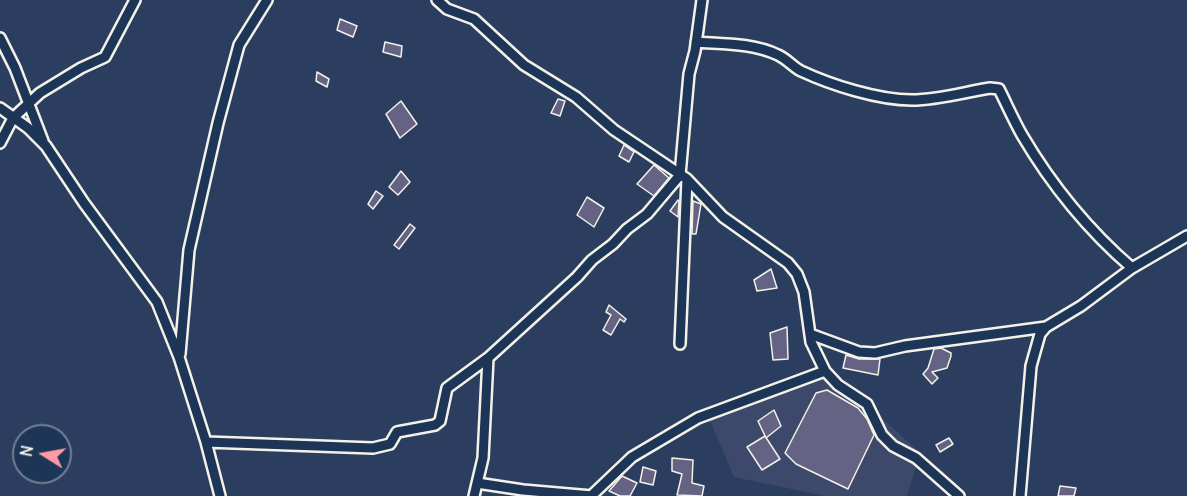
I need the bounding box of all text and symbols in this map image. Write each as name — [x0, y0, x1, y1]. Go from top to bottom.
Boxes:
north arrow — [12, 424, 72, 484]
text: N — [15, 444, 37, 458]

